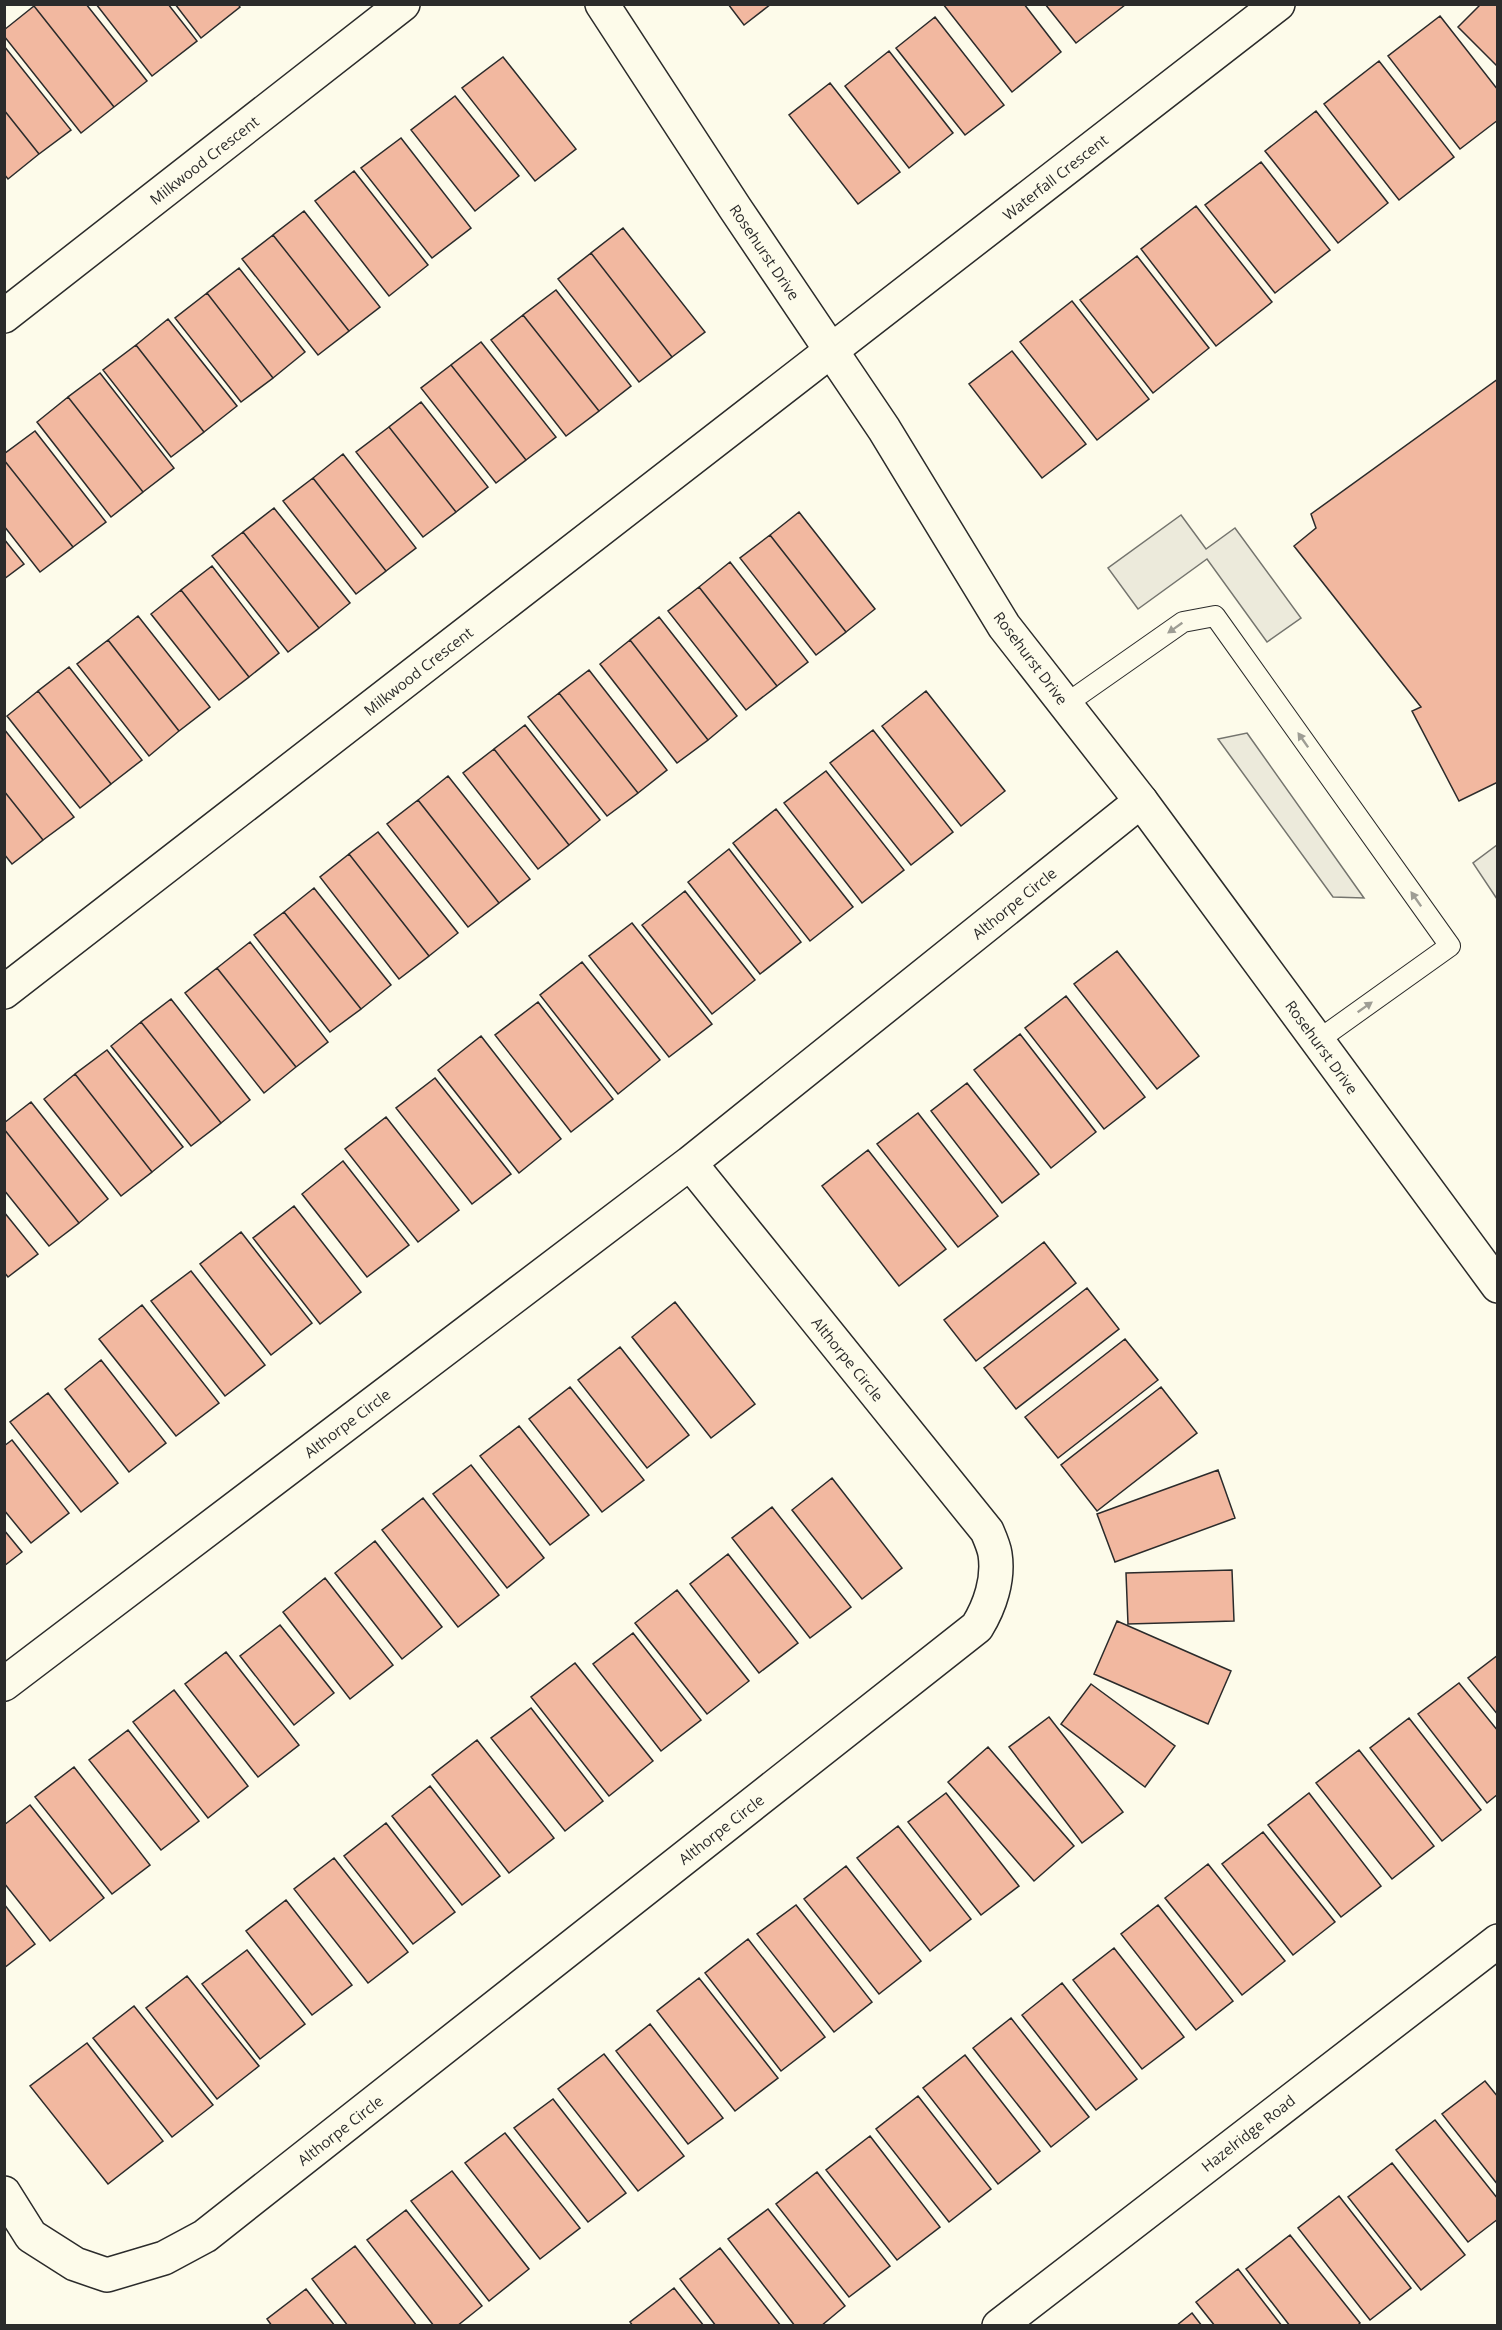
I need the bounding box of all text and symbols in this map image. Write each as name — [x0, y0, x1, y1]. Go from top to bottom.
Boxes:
street label: Milkwood Crescent — [145, 111, 263, 209]
street label: Waterfall Crescent — [998, 130, 1112, 224]
street label: Rosehurst Drive — [726, 200, 804, 304]
street label: Rosehurst Drive — [989, 607, 1073, 709]
street label: Milkwood Crescent — [359, 622, 477, 720]
one-way arrow — [1167, 622, 1183, 634]
one-way arrow — [1297, 732, 1309, 748]
street label: Althorpe Circle — [968, 863, 1060, 943]
one-way arrow — [1410, 891, 1422, 907]
street label: Rosehurst Drive — [1281, 996, 1363, 1098]
one-way arrow — [1357, 1002, 1373, 1013]
street label: Althorpe Circle — [808, 1313, 888, 1405]
street label: Althorpe Circle — [300, 1384, 394, 1462]
street label: Althorpe Circle — [674, 1789, 768, 1869]
street label: Althorpe Circle — [293, 2090, 387, 2170]
street label: Hazelridge Road — [1197, 2090, 1299, 2176]

